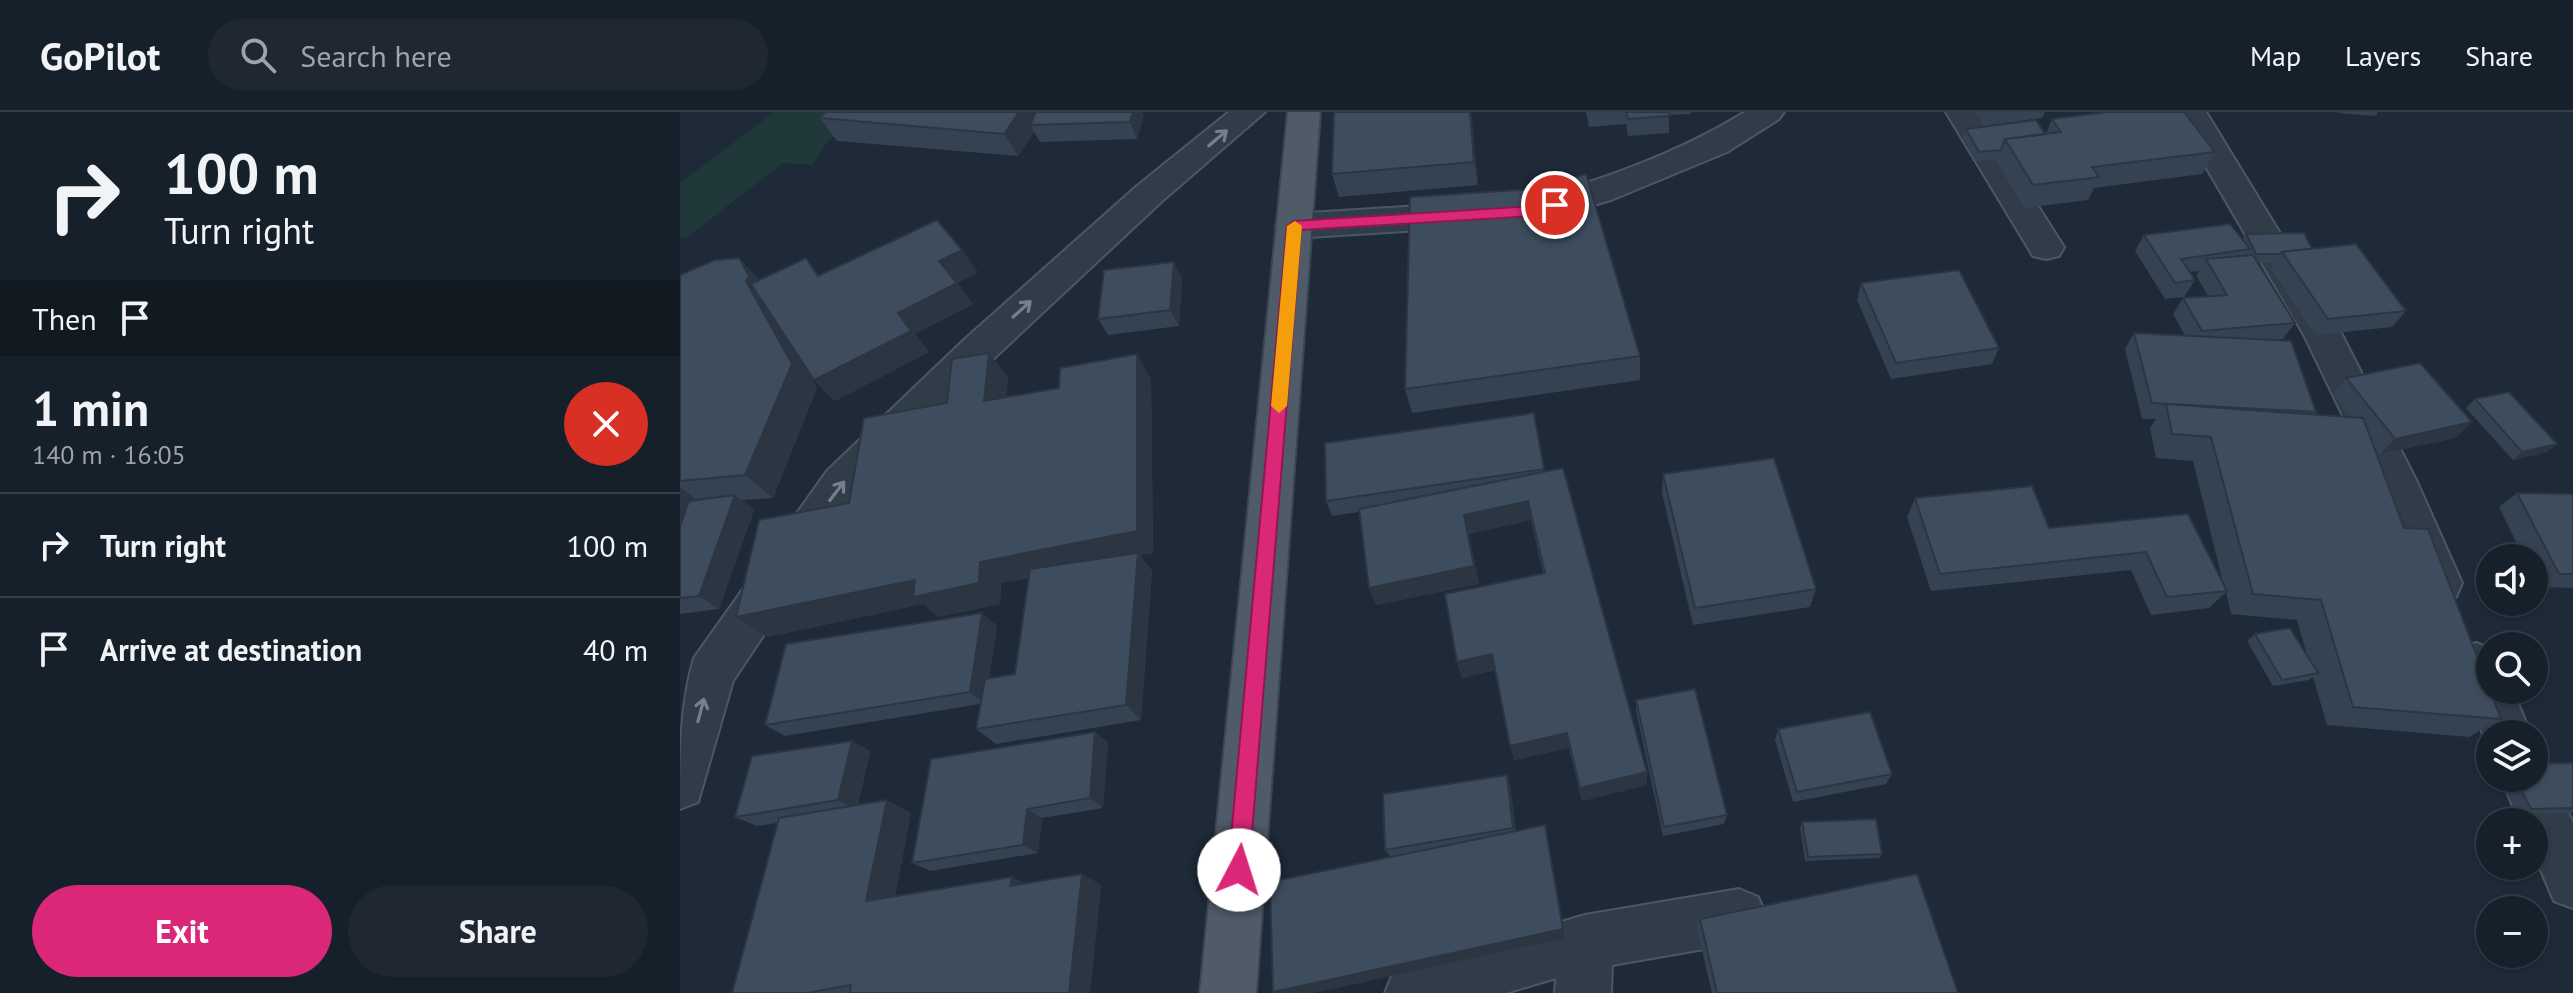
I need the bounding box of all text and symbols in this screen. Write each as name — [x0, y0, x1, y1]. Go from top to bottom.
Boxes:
search box — [208, 19, 768, 91]
text: GoPilot — [40, 31, 160, 80]
icon: search — [236, 33, 280, 77]
text: Search here — [300, 36, 452, 75]
text: Map — [2250, 37, 2301, 74]
text: Layers — [2345, 37, 2421, 74]
text: Share — [2465, 37, 2533, 74]
one-way arrow — [1207, 129, 1228, 146]
text: 100 m — [164, 137, 319, 209]
icon: right — [32, 144, 136, 248]
pin — [1521, 171, 1589, 239]
icon: arrive — [1533, 183, 1577, 227]
text: Turn right — [164, 207, 314, 254]
icon: arrive — [113, 296, 157, 340]
text: Then — [32, 299, 97, 338]
one-way arrow — [1012, 300, 1032, 318]
text: 1 min — [32, 377, 149, 439]
button: close — [564, 382, 648, 466]
text: 140 m · 16:05 — [32, 438, 186, 471]
one-way arrow — [829, 481, 846, 502]
icon: right — [32, 523, 76, 567]
text: Turn right — [100, 526, 226, 565]
text: 100 m — [567, 526, 648, 565]
map controls — [2476, 544, 2548, 968]
button: sound — [2476, 544, 2548, 616]
icon: arrive — [32, 627, 76, 671]
text: Arrive at destination — [100, 630, 362, 669]
text: 40 m — [583, 630, 648, 669]
button: search — [2476, 632, 2548, 704]
one-way arrow — [694, 698, 709, 724]
button: layers — [2476, 720, 2548, 792]
button: + — [2476, 808, 2548, 880]
position arrow — [1197, 828, 1281, 912]
button: Exit — [32, 885, 332, 977]
button: Share — [348, 885, 648, 977]
button: − — [2476, 896, 2548, 968]

